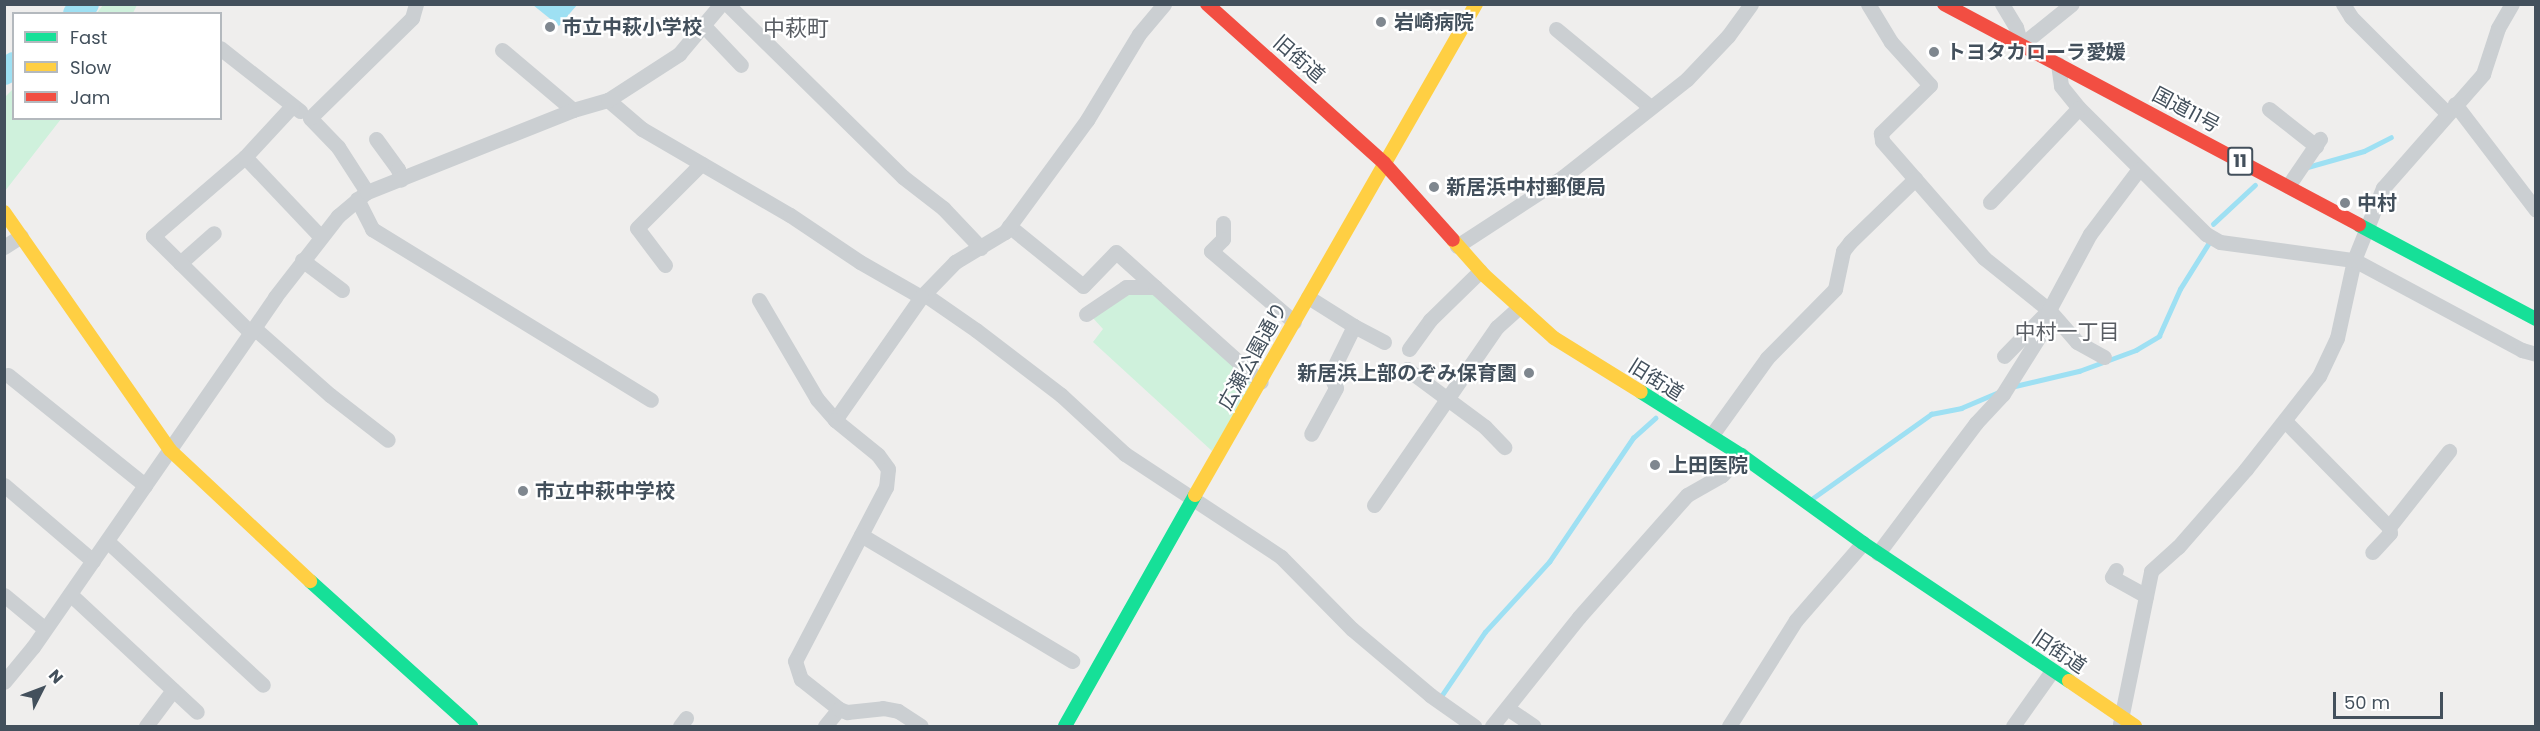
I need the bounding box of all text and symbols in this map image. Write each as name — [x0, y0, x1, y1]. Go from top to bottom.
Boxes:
place label: 岩崎病院 — [1394, 10, 1474, 34]
legend — [12, 12, 222, 120]
marker: 岩崎病院 — [1372, 13, 1390, 31]
place label: 市立中萩小学校 — [562, 15, 702, 39]
district label: 中萩町 — [763, 16, 829, 42]
marker: 市立中萩小学校 — [543, 20, 557, 34]
text: Fast — [70, 25, 107, 50]
street label: 旧街道 — [1268, 30, 1330, 88]
place label: トヨタカローラ愛媛 — [1946, 40, 2126, 64]
marker: トヨタカローラ愛媛 — [1927, 45, 1941, 59]
text: Slow — [70, 55, 111, 80]
street label: 国道11号 — [2148, 82, 2224, 138]
text: Jam — [70, 85, 110, 110]
road number: 11 — [2226, 146, 2254, 176]
place label: 新居浜中村郵便局 — [1446, 175, 1606, 199]
marker: 新居浜中村郵便局 — [1427, 180, 1441, 194]
place label: 中村 — [2357, 191, 2397, 215]
marker: 中村 — [2338, 196, 2352, 210]
street label: 広瀬公園通り — [1213, 298, 1293, 414]
district label: 中村一丁目 — [2015, 319, 2119, 345]
street label: 旧街道 — [1624, 354, 1688, 406]
place label: 新居浜上部のぞみ保育園 — [1297, 361, 1517, 385]
marker: 新居浜上部のぞみ保育園 — [1522, 366, 1536, 380]
place label: 上田医院 — [1668, 453, 1748, 477]
marker: 上田医院 — [1646, 456, 1664, 474]
place label: 市立中萩中学校 — [535, 479, 675, 503]
marker: 市立中萩中学校 — [516, 484, 530, 498]
street label: 旧街道 — [2027, 625, 2091, 679]
north arrow — [12, 659, 72, 719]
text: N — [43, 664, 68, 689]
scale bar — [2336, 680, 2446, 718]
text: 50 m — [2344, 690, 2390, 715]

